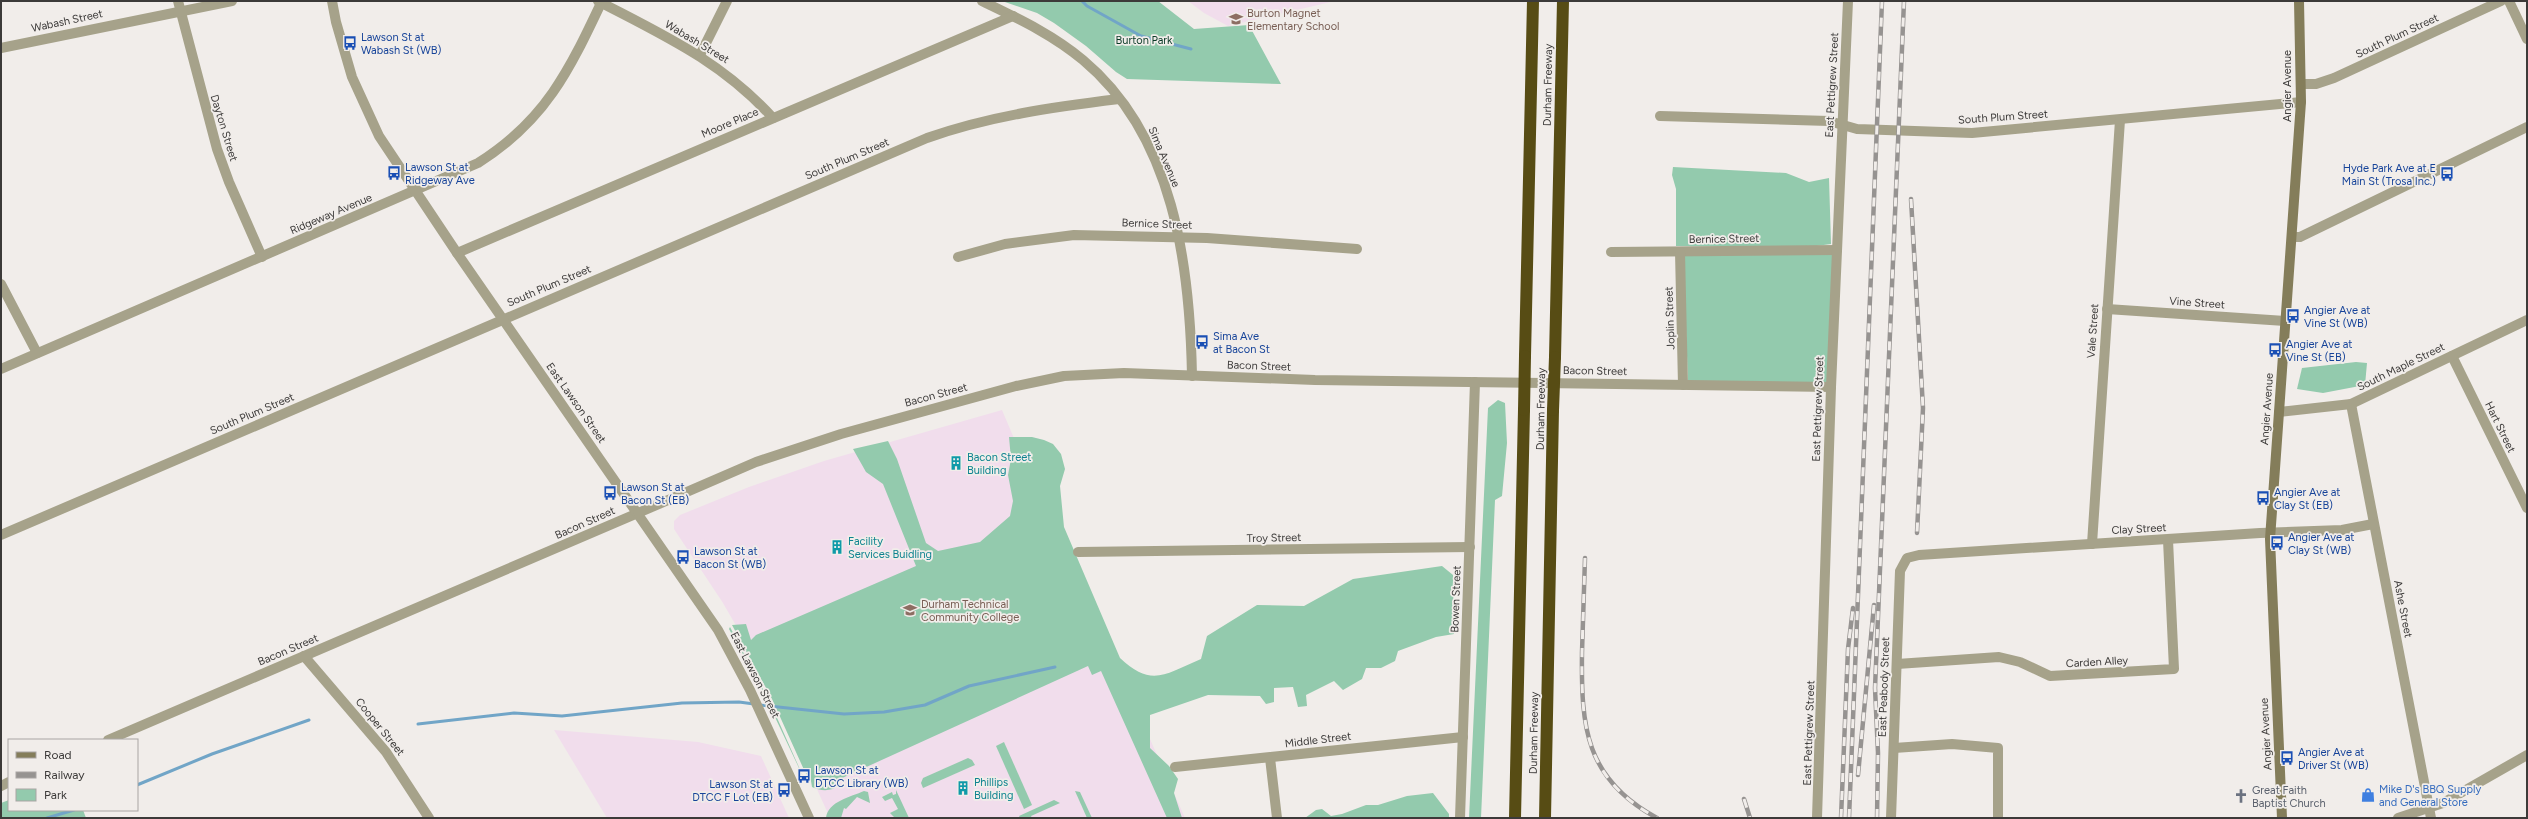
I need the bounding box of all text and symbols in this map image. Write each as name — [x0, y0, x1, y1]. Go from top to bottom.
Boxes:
street label: Wabash Street — [30, 7, 104, 35]
place label: Burton Magnet Elementary School — [1247, 7, 1339, 33]
school or university icon: Burton Magnet Elementary School — [1228, 11, 1244, 27]
street label: South Plum Street — [2353, 11, 2441, 61]
street label: Wabash Street — [663, 18, 731, 66]
place label: Lawson St at Wabash St (WB) — [361, 31, 442, 57]
street label: East Pettigrew Street — [1823, 32, 1841, 138]
park label: Burton Park — [1116, 34, 1173, 47]
bus stop icon: Lawson St at Wabash St (WB) — [342, 35, 358, 51]
street label: Durham Freeway — [1541, 43, 1555, 126]
street label: Angier Avenue — [2281, 50, 2294, 122]
street label: Dayton Street — [208, 93, 240, 163]
street label: Moore Place — [699, 105, 761, 141]
street label: South Plum Street — [1958, 107, 2048, 127]
street label: Sima Avenue — [1145, 125, 1183, 189]
street label: South Plum Street — [803, 135, 891, 183]
place label: Lawson St at Ridgeway Ave — [405, 161, 475, 187]
place label: Hyde Park Ave at E Main St (Trosa Inc.) — [2342, 162, 2436, 188]
bus stop icon: Lawson St at Ridgeway Ave — [386, 165, 402, 181]
bus stop icon: Hyde Park Ave at E Main St (Trosa Inc.) — [2439, 166, 2455, 182]
street label: Ridgeway Avenue — [288, 191, 374, 237]
street label: Bernice Street — [1121, 216, 1193, 232]
street label: Bernice Street — [1689, 232, 1759, 246]
street label: South Plum Street — [505, 262, 593, 310]
street label: Joplin Street — [1662, 286, 1678, 350]
street label: Vine Street — [2169, 295, 2225, 311]
street label: Vale Street — [2085, 303, 2101, 359]
place label: Angier Ave at Vine St (WB) — [2304, 304, 2370, 330]
bus stop icon: Angier Ave at Vine St (WB) — [2285, 308, 2301, 324]
place label: Sima Ave at Bacon St — [1213, 330, 1270, 356]
bus stop icon: Sima Ave at Bacon St — [1194, 334, 1210, 350]
place label: Angier Ave at Vine St (EB) — [2286, 338, 2352, 364]
street label: South Maple Street — [2355, 340, 2447, 394]
bus stop icon: Angier Ave at Vine St (EB) — [2267, 342, 2283, 358]
street label: East Pettigrew Street — [1810, 356, 1826, 462]
street label: Bacon Street — [1227, 358, 1291, 374]
street label: East Lawson Street — [543, 360, 609, 446]
street label: Bacon Street — [1563, 364, 1627, 378]
street label: Durham Freeway — [1534, 367, 1548, 450]
street label: Angier Avenue — [2258, 373, 2276, 445]
street label: Bacon Street — [903, 380, 969, 410]
street label: South Plum Street — [208, 390, 296, 438]
street label: Hart Street — [2482, 399, 2518, 455]
place label: Bacon Street Building — [967, 451, 1031, 477]
building icon: Bacon Street Building — [948, 455, 964, 471]
place label: Lawson St at Bacon St (EB) — [621, 481, 689, 507]
bus stop icon: Lawson St at Bacon St (EB) — [602, 485, 618, 501]
place label: Angier Ave at Clay St (EB) — [2274, 486, 2340, 512]
bus stop icon: Angier Ave at Clay St (EB) — [2255, 490, 2271, 506]
street label: Bacon Street — [553, 504, 617, 542]
street label: Clay Street — [2111, 521, 2167, 537]
street label: Troy Street — [1246, 531, 1302, 545]
place label: Angier Ave at Clay St (WB) — [2288, 531, 2354, 557]
place label: Facility Services Buidling — [848, 535, 932, 561]
bus stop icon: Angier Ave at Clay St (WB) — [2269, 535, 2285, 551]
building icon: Facility Services Buidling — [829, 539, 845, 555]
place label: Lawson St at Bacon St (WB) — [694, 545, 766, 571]
bus stop icon: Lawson St at Bacon St (WB) — [675, 549, 691, 565]
street label: Bowen Street — [1448, 565, 1464, 633]
street label: Ashe Street — [2391, 579, 2415, 639]
place label: Durham Technical Community College — [921, 598, 1019, 624]
school or university icon: Durham Technical Community College — [902, 602, 918, 618]
street label: East Lawson Street — [728, 630, 782, 720]
street label: Bacon Street — [256, 631, 320, 669]
street label: East Peabody Street — [1876, 637, 1892, 737]
street label: Carden Alley — [2065, 654, 2129, 670]
street label: East Pettigrew Street — [1801, 680, 1817, 786]
street label: Durham Freeway — [1527, 691, 1541, 774]
street label: Cooper Street — [353, 696, 407, 758]
street label: Angier Avenue — [2258, 698, 2274, 770]
street label: Middle Street — [1284, 729, 1352, 751]
legend — [8, 739, 138, 811]
place label: Angier Ave at Driver St (WB) — [2298, 746, 2369, 772]
text: Road — [44, 748, 72, 762]
bus stop icon: Angier Ave at Driver St (WB) — [2279, 750, 2295, 766]
place label: Lawson St at DTCC Library (WB) — [815, 764, 909, 790]
text: Railway — [44, 768, 85, 782]
bus stop icon: Lawson St at DTCC Library (WB) — [796, 768, 812, 784]
place label: Phillips Building — [974, 776, 1013, 802]
place label: Lawson St at DTCC F Lot (EB) — [692, 778, 773, 804]
building icon: Phillips Building — [955, 780, 971, 796]
bus stop icon: Lawson St at DTCC F Lot (EB) — [776, 782, 792, 798]
place label: Mike D's BBQ Supply and General Store — [2379, 783, 2481, 809]
place label: Great Faith Baptist Church — [2252, 784, 2326, 810]
shop icon: Mike D's BBQ Supply and General Store — [2360, 787, 2376, 803]
text: Park — [44, 788, 67, 802]
church icon: Great Faith Baptist Church — [2233, 788, 2249, 804]

